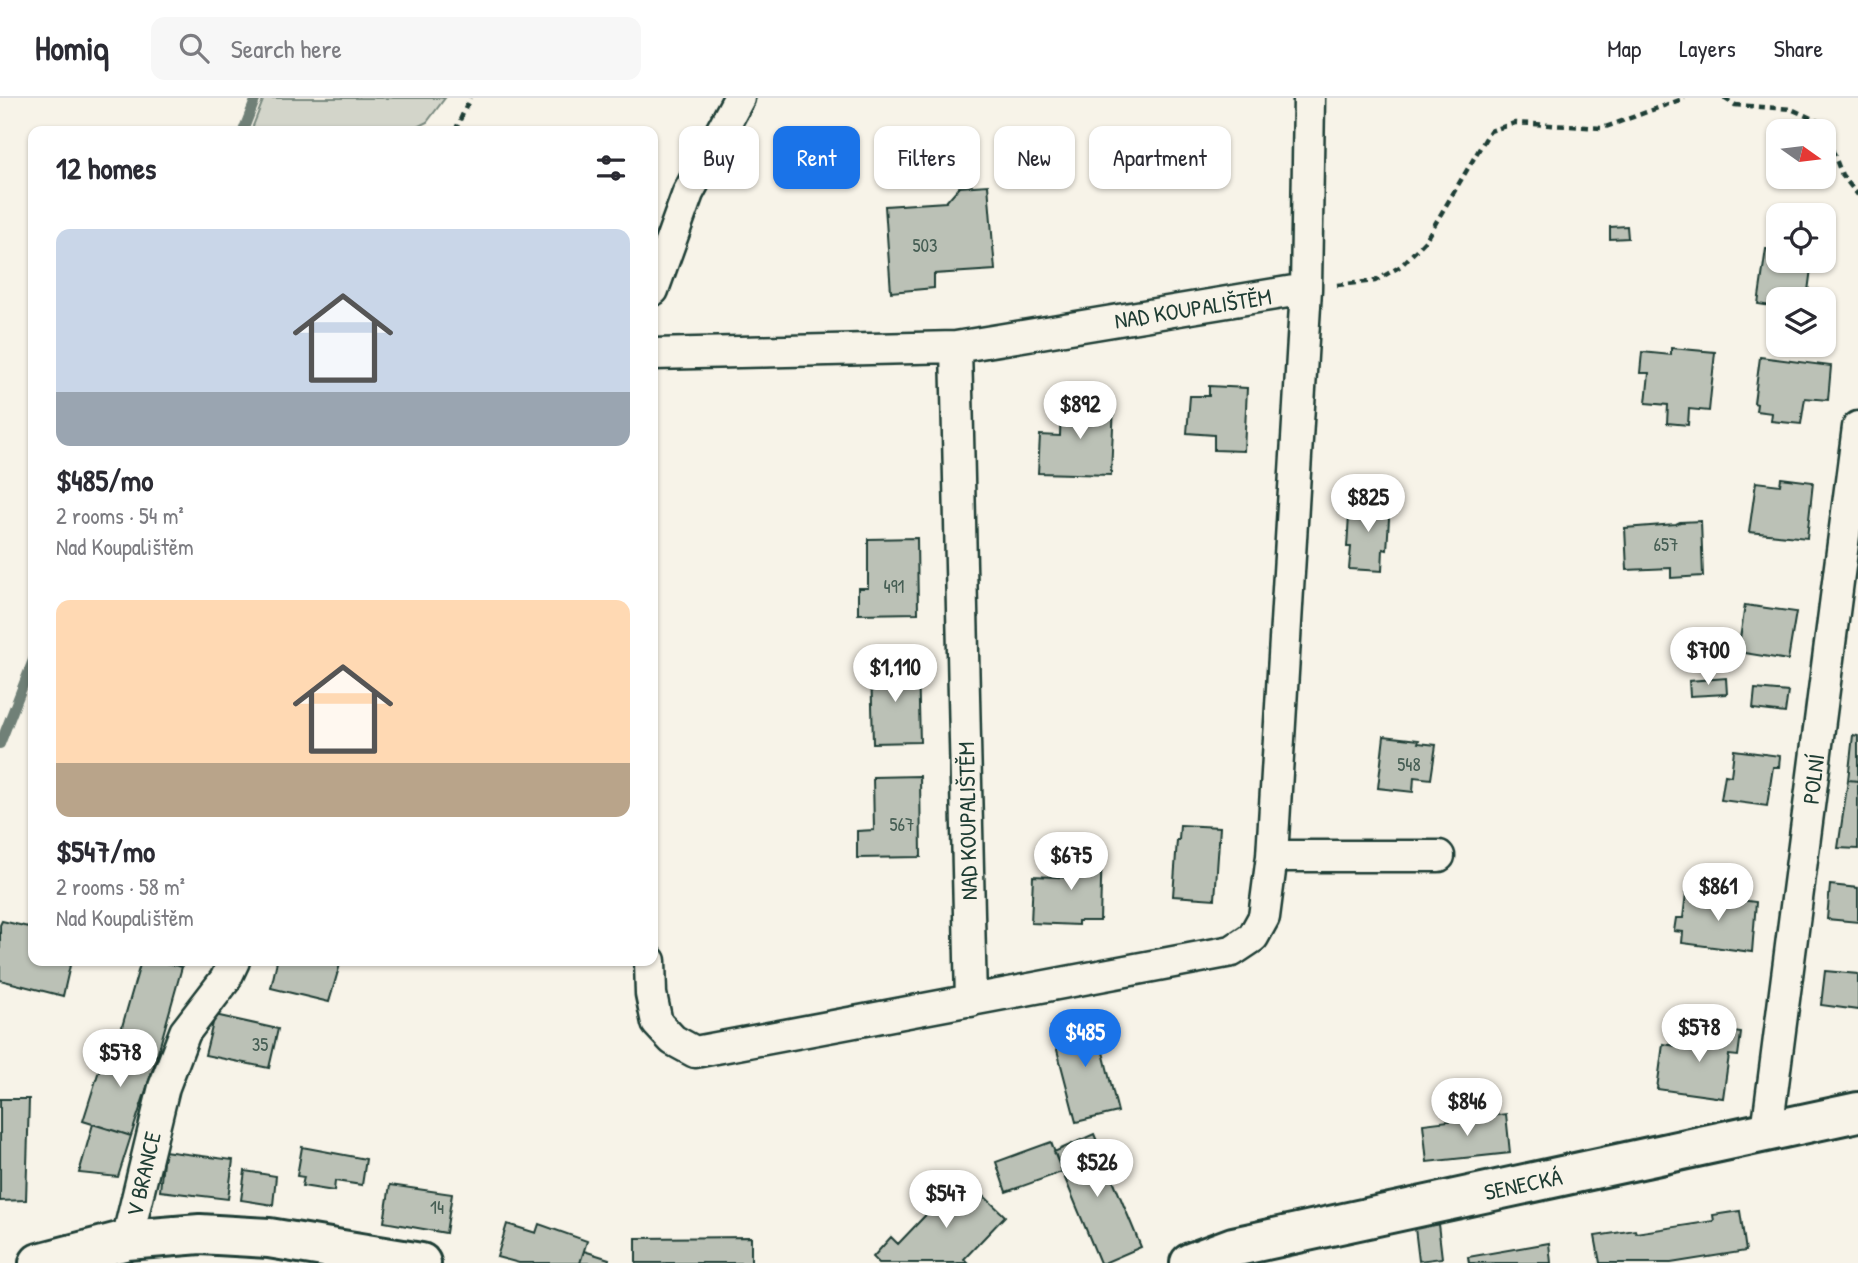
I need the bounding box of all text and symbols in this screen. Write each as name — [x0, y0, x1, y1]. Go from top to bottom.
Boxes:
search box — [151, 17, 641, 80]
text: Homiq — [35, 26, 109, 70]
icon: search — [175, 29, 213, 67]
text: Search here — [231, 31, 342, 66]
text: Map — [1607, 32, 1641, 64]
text: Layers — [1679, 32, 1736, 64]
text: Share — [1774, 32, 1823, 64]
north arrow — [1766, 119, 1836, 189]
map controls — [1766, 119, 1836, 357]
chip: Buy — [679, 126, 759, 189]
chip: Rent — [773, 126, 860, 189]
chip: Filters — [874, 126, 980, 189]
chip: New — [994, 126, 1075, 189]
chip: Apartment — [1089, 126, 1231, 189]
text: 12 homes — [56, 148, 156, 188]
icon: filters — [592, 149, 630, 187]
button: locate — [1766, 203, 1836, 273]
house number: 503 — [912, 232, 938, 258]
icon: home — [280, 275, 406, 401]
street label: NAD KOUPALIŠTĚM — [1112, 280, 1274, 336]
button: layers — [1766, 287, 1836, 357]
pin: $892 — [1039, 382, 1121, 441]
text: $892 — [1060, 388, 1100, 419]
text: $485/mo — [56, 460, 153, 500]
pin: $825 — [1327, 474, 1409, 534]
text: $825 — [1347, 481, 1389, 512]
text: 2 rooms · 54 m² — [56, 500, 184, 531]
text: Nad Koupalištěm — [56, 531, 194, 562]
house number: 657 — [1653, 531, 1679, 557]
house number: 491 — [884, 573, 905, 599]
pin: $700 — [1667, 628, 1749, 687]
text: $700 — [1686, 634, 1730, 665]
pin: $1,110 — [838, 644, 952, 704]
icon: home — [280, 646, 406, 772]
text: $1,110 — [869, 651, 921, 682]
street label: NAD KOUPALIŠTĚM — [950, 741, 984, 901]
house number: 548 — [1397, 751, 1421, 777]
street label: POLNÍ — [1795, 752, 1831, 806]
house number: 567 — [889, 811, 915, 837]
text: $547/mo — [56, 831, 155, 871]
pin: $675 — [1030, 832, 1112, 892]
text: $675 — [1050, 839, 1092, 870]
pin: $861 — [1677, 864, 1759, 923]
text: $861 — [1698, 870, 1738, 901]
text: 2 rooms · 58 m² — [56, 871, 185, 902]
text: Nad Koupalištěm — [56, 902, 194, 933]
pin: $578 — [1658, 1004, 1740, 1064]
pin: $485 — [1044, 1010, 1126, 1069]
text: $578 — [1678, 1011, 1720, 1042]
text: $485 — [1065, 1016, 1105, 1047]
pin: $578 — [79, 1030, 161, 1089]
house number: 35 — [252, 1031, 268, 1057]
text: $578 — [99, 1036, 141, 1067]
pin: $846 — [1426, 1079, 1508, 1138]
text: $846 — [1447, 1085, 1487, 1116]
street label: V BRANCE — [118, 1128, 168, 1220]
pin: $526 — [1056, 1140, 1138, 1199]
text: $526 — [1076, 1146, 1118, 1177]
street label: SENECKÁ — [1481, 1161, 1565, 1207]
pin: $547 — [905, 1170, 987, 1230]
text: $547 — [925, 1177, 967, 1208]
house number: 14 — [430, 1194, 444, 1220]

